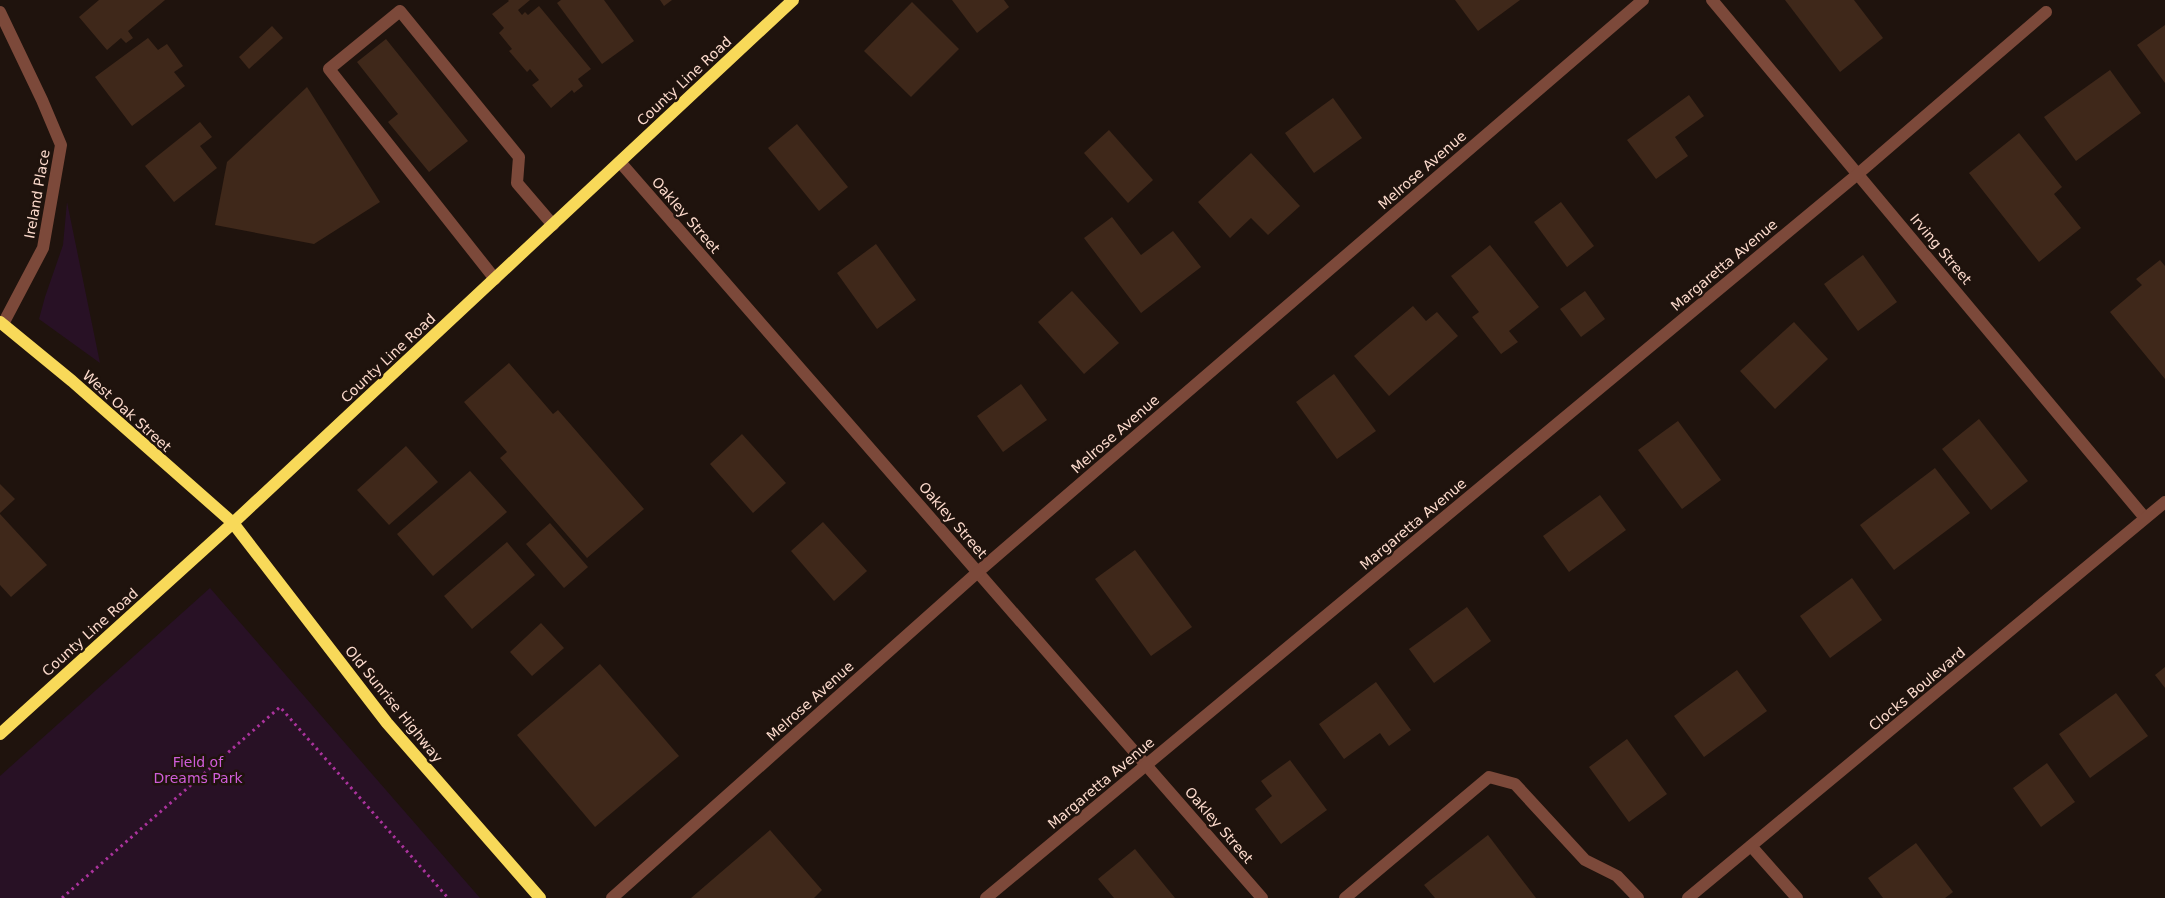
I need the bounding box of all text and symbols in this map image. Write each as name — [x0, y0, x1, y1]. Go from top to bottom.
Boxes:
street label: County Line Road — [634, 33, 734, 129]
street label: Melrose Avenue — [1375, 128, 1469, 212]
street label: Ireland Place — [21, 148, 53, 240]
street label: Oakley Street — [649, 174, 724, 257]
street label: Irving Street — [1907, 211, 1975, 288]
street label: Margaretta Avenue — [1668, 216, 1780, 314]
street label: County Line Road — [338, 310, 438, 406]
street label: West Oak Street — [79, 367, 175, 455]
street label: Melrose Avenue — [1068, 392, 1162, 476]
street label: Margaretta Avenue — [1357, 475, 1469, 573]
street label: Oakley Street — [916, 479, 991, 562]
street label: County Line Road — [39, 585, 141, 679]
street label: Old Sunrise Highway — [342, 642, 446, 766]
street label: Clocks Boulevard — [1866, 644, 1968, 734]
street label: Melrose Avenue — [763, 658, 857, 744]
street label: Margaretta Avenue — [1045, 734, 1157, 832]
park label: Field of Dreams Park — [153, 754, 243, 786]
street label: Oakley Street — [1182, 784, 1257, 867]

